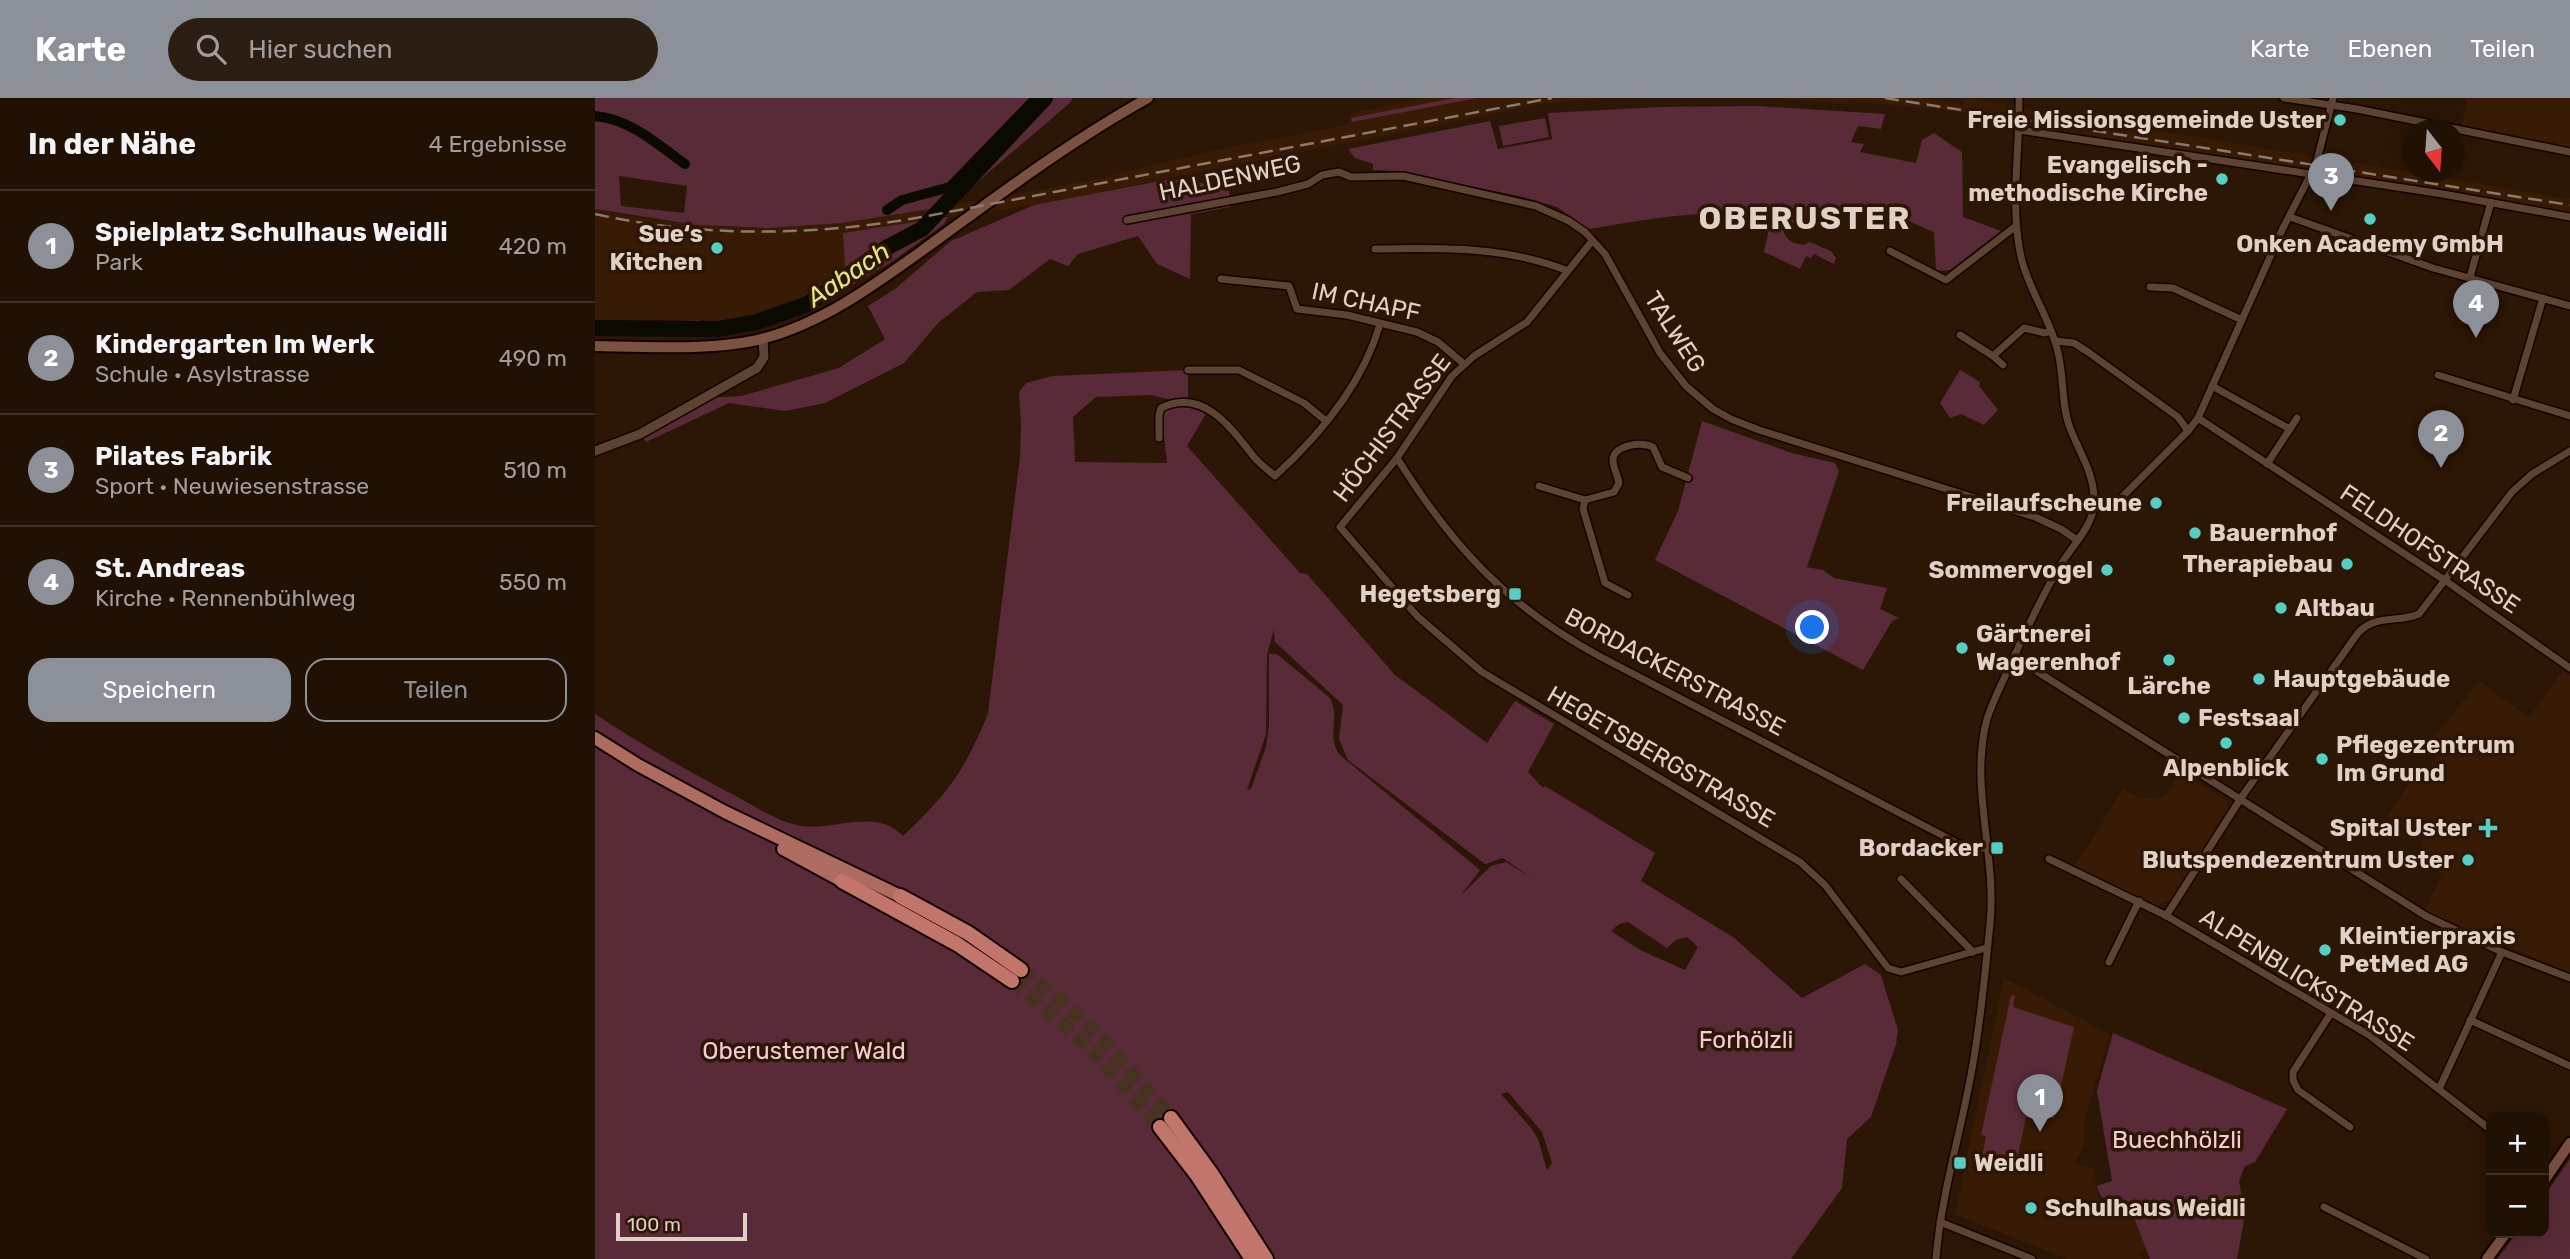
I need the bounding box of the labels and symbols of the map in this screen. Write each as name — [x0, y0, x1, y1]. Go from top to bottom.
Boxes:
place label: Freie Missionsgemeinde Uster — [1967, 106, 2326, 134]
marker: Freie Missionsgemeinde Uster — [2332, 112, 2348, 128]
north arrow — [2402, 119, 2465, 182]
street label: HALDENWEG — [1156, 149, 1304, 207]
place label: Evangelisch - methodische Kirche — [1968, 151, 2208, 207]
pin: 3 — [2308, 153, 2354, 211]
marker: Evangelisch - methodische Kirche — [2214, 171, 2230, 187]
district label: OBERUSTER — [1699, 199, 1911, 237]
marker: Onken Academy GmbH — [2362, 211, 2378, 227]
place label: Sue‘s Kitchen — [610, 220, 703, 276]
place label: Onken Academy GmbH — [2236, 230, 2504, 258]
water label: Aabach — [799, 235, 896, 315]
marker: Sue‘s Kitchen — [709, 240, 725, 256]
street label: IM CHAPF — [1309, 277, 1423, 327]
pin: 4 — [2453, 280, 2499, 338]
street label: TALWEG — [1639, 286, 1711, 378]
street label: HÖCHISTRASSE — [1327, 349, 1457, 507]
pin: 2 — [2418, 410, 2464, 468]
street label: FELDHOFSTRASSE — [2335, 479, 2525, 619]
place label: Freilaufscheune — [1946, 489, 2142, 517]
marker: Freilaufscheune — [2148, 495, 2164, 511]
place label: Bauernhof — [2209, 519, 2337, 547]
marker: Bauernhof — [2187, 525, 2203, 541]
place label: Therapiebau — [2183, 550, 2333, 578]
place label: Sommervogel — [1929, 556, 2093, 584]
marker: Therapiebau — [2339, 556, 2355, 572]
marker: Sommervogel — [2099, 562, 2115, 578]
place label: Hegetsberg — [1360, 580, 1501, 608]
marker: Hegetsberg — [1507, 586, 1523, 602]
place label: Altbau — [2295, 594, 2375, 622]
marker: Altbau — [2273, 600, 2289, 616]
street label: BORDACKERSTRASSE — [1560, 602, 1790, 742]
your location — [1795, 610, 1829, 644]
place label: Gärtnerei Wagerenhof — [1976, 620, 2121, 676]
marker: Gärtnerei Wagerenhof — [1954, 640, 1970, 656]
marker: Lärche — [2161, 652, 2177, 668]
place label: Hauptgebäude — [2273, 665, 2450, 693]
marker: Hauptgebäude — [2251, 671, 2267, 687]
place label: Lärche — [2127, 672, 2211, 700]
street label: HEGETSBERGSTRASSE — [1542, 680, 1780, 834]
place label: Festsaal — [2198, 704, 2300, 732]
marker: Festsaal — [2176, 710, 2192, 726]
place label: Pflegezentrum Im Grund — [2336, 731, 2515, 787]
marker: Alpenblick — [2218, 735, 2234, 751]
marker: Pflegezentrum Im Grund — [2314, 751, 2330, 767]
place label: Alpenblick — [2163, 754, 2289, 782]
place label: Spital Uster — [2330, 814, 2472, 842]
marker: Spital Uster — [2478, 818, 2498, 838]
place label: Bordacker — [1859, 834, 1983, 862]
marker: Bordacker — [1989, 840, 2005, 856]
place label: Blutspendezentrum Uster — [2142, 846, 2454, 874]
marker: Blutspendezentrum Uster — [2460, 852, 2476, 868]
street label: ALPENBLICKSTRASSE — [2195, 903, 2419, 1057]
place label: Kleintierpraxis PetMed AG — [2339, 922, 2516, 978]
marker: Kleintierpraxis PetMed AG — [2317, 942, 2333, 958]
park label: Forhölzli — [1699, 1026, 1793, 1054]
park label: Oberustemer Wald — [702, 1037, 906, 1065]
pin: 1 — [2017, 1074, 2063, 1132]
park label: Buechhölzli — [2112, 1126, 2242, 1154]
place label: Weidli — [1974, 1149, 2044, 1177]
marker: Weidli — [1952, 1155, 1968, 1171]
place label: Schulhaus Weidli — [2045, 1194, 2246, 1222]
marker: Schulhaus Weidli — [2023, 1200, 2039, 1216]
scale bar — [616, 1210, 747, 1242]

